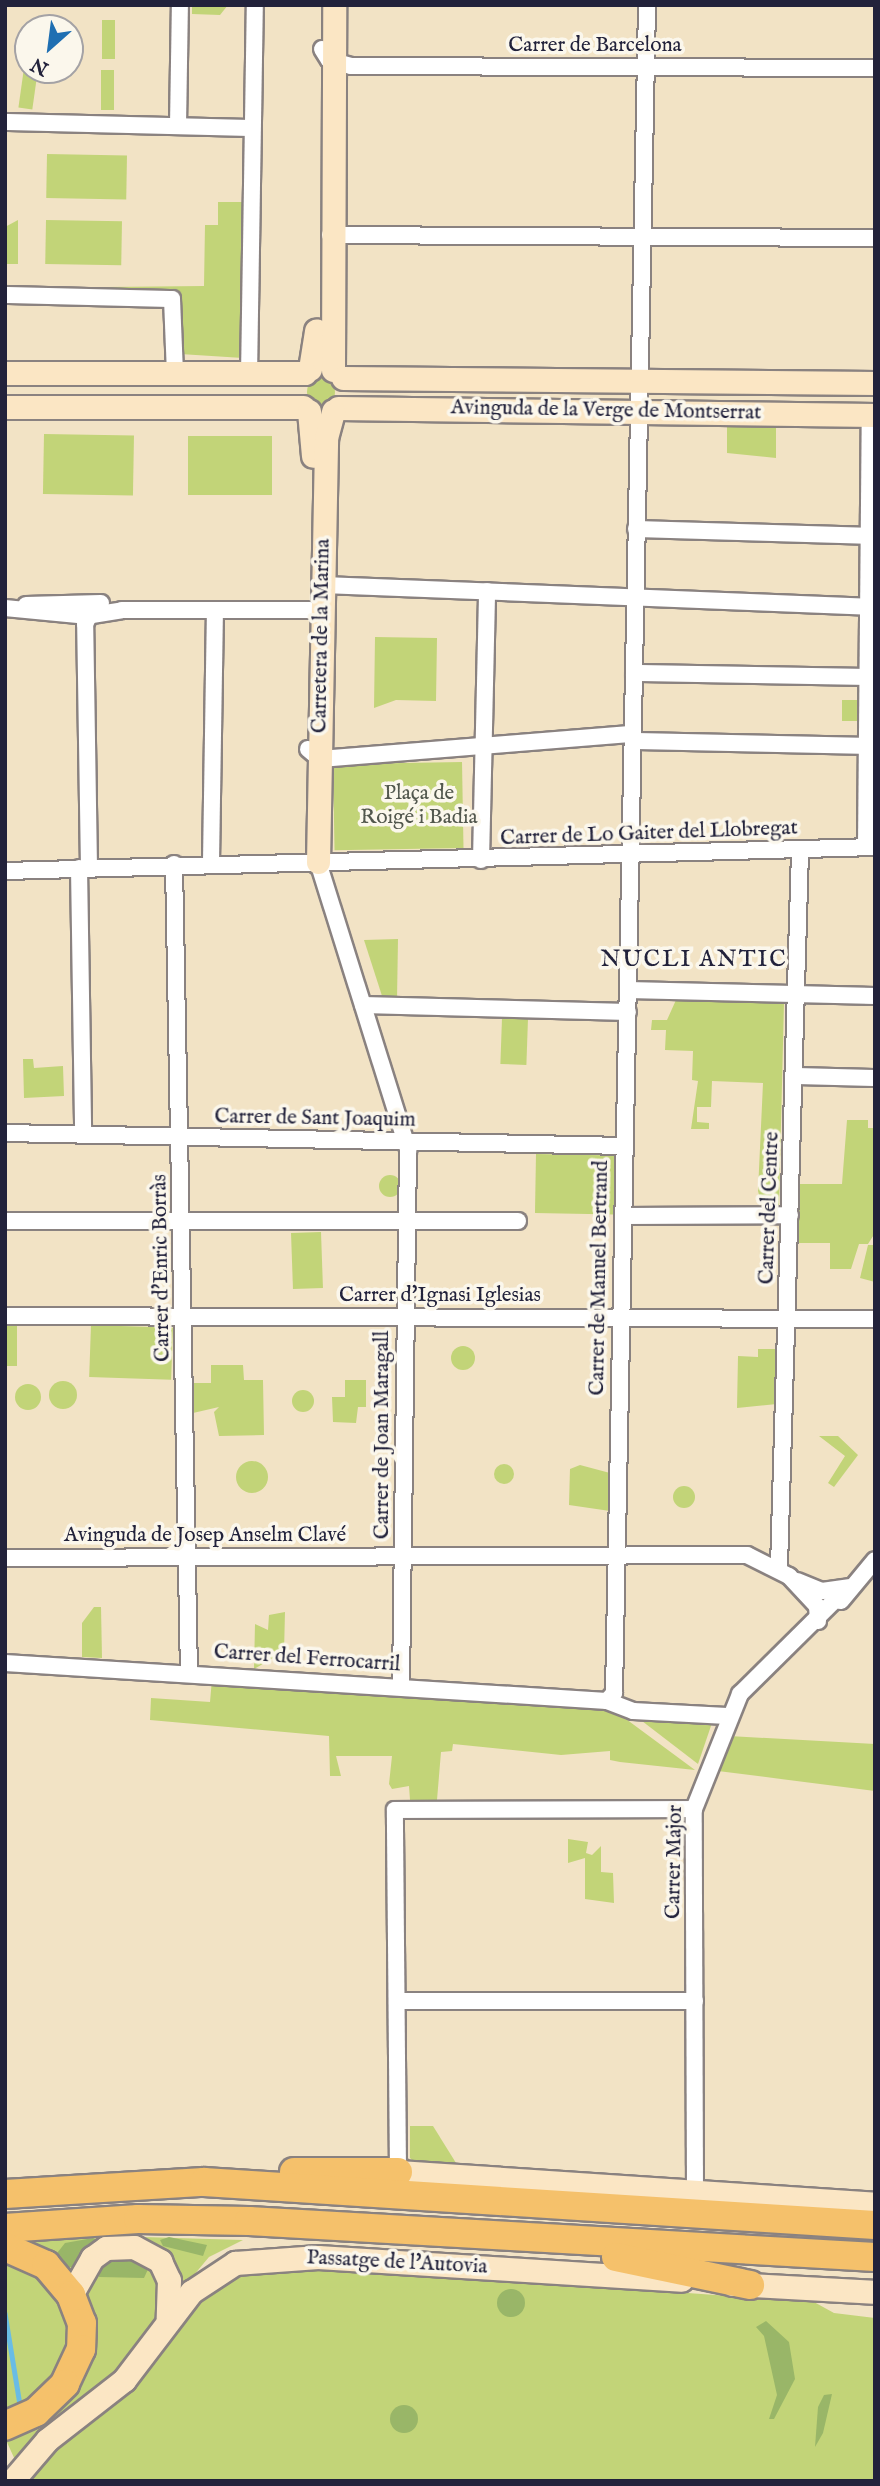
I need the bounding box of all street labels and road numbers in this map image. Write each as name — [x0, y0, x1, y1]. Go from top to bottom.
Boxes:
street label: Carrer de Barcelona — [508, 33, 682, 59]
street label: Avinguda de la Verge de Montserrat — [450, 396, 762, 426]
street label: Carretera de la Marina — [308, 538, 336, 734]
street label: Carrer de Lo Gaiter del Llobregat — [500, 816, 798, 852]
street label: Carrer de Sant Joaquim — [214, 1105, 416, 1133]
street label: Carrer del Centre — [755, 1131, 785, 1285]
street label: Carrer de Manuel Bertrand — [585, 1160, 615, 1396]
street label: Carrer d'Enric Borràs — [148, 1174, 176, 1362]
street label: Carrer d'Ignasi Iglesias — [339, 1283, 541, 1309]
street label: Carrer de Joan Maragall — [370, 1331, 396, 1539]
street label: Avinguda de Josep Anselm Clavé — [64, 1523, 346, 1549]
street label: Carrer del Ferrocarril — [213, 1640, 401, 1678]
street label: Carrer Major — [661, 1805, 689, 1919]
street label: Passatge de l'Autovia — [306, 2246, 488, 2280]

